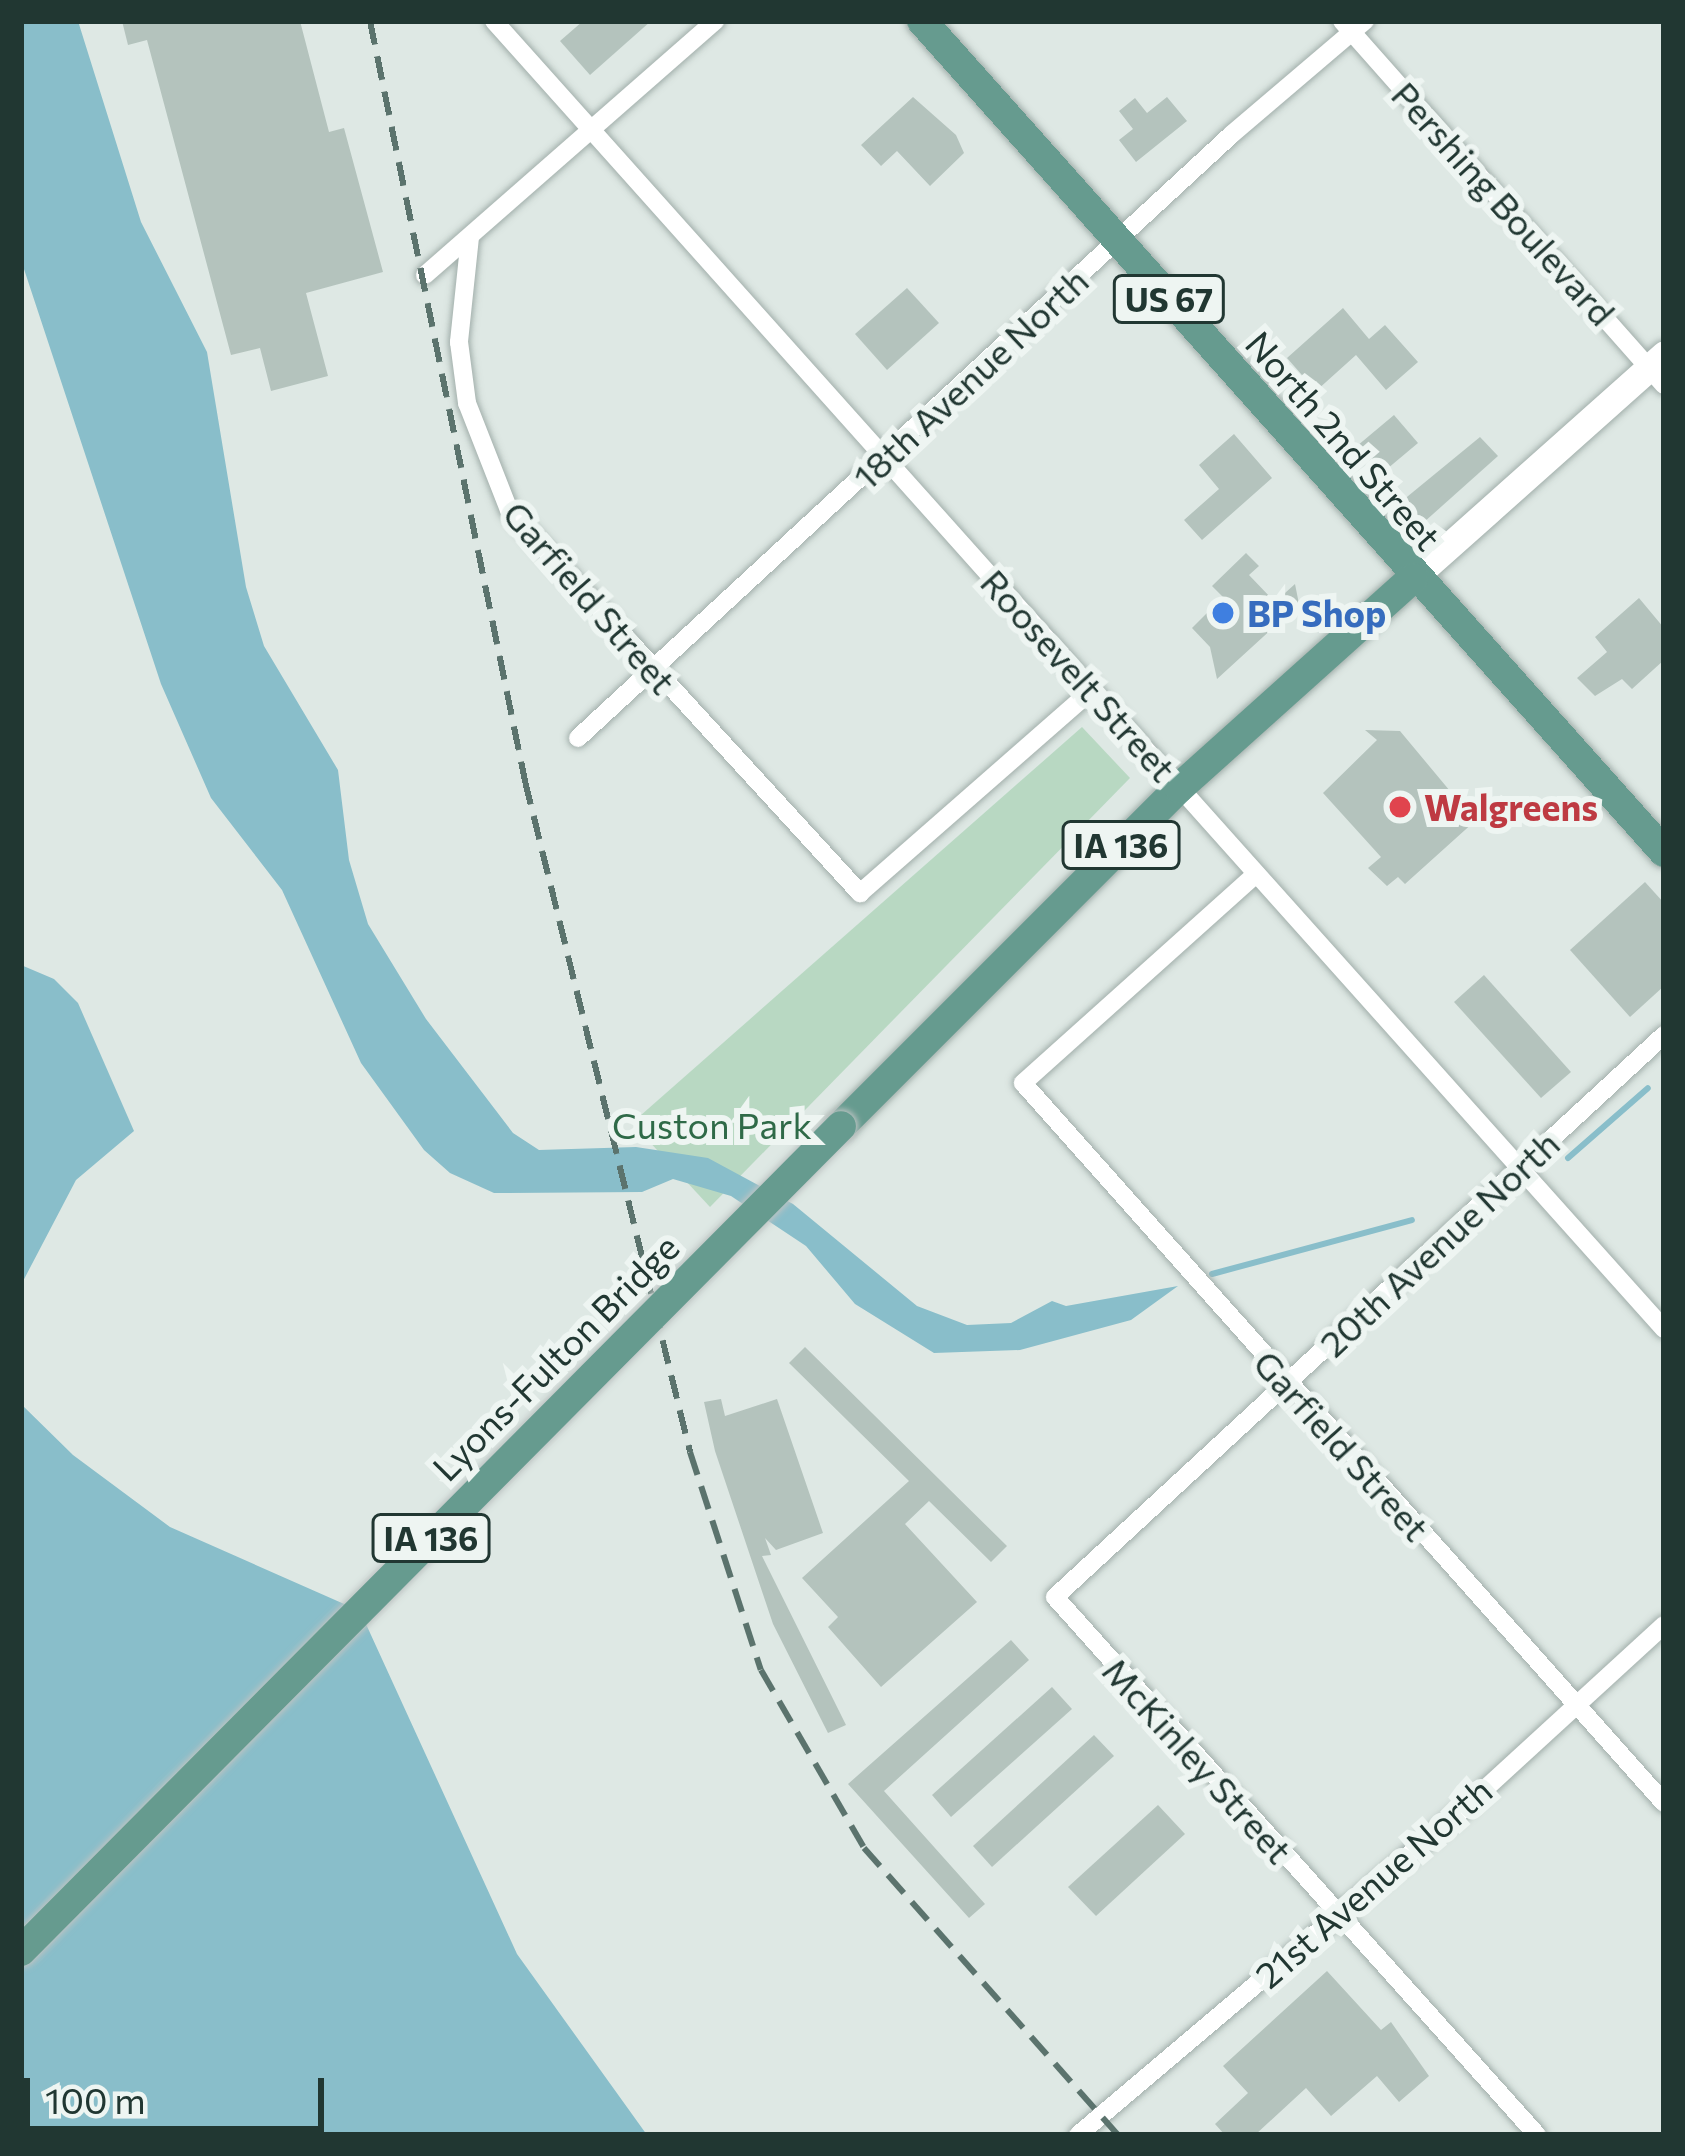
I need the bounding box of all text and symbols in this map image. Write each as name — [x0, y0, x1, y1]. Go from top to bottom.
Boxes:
street label: Pershing Boulevard — [1384, 73, 1624, 333]
street label: 18th Avenue North — [844, 258, 1096, 498]
road number: US 67 — [1112, 272, 1226, 326]
street label: North 2nd Street — [1237, 322, 1451, 558]
street label: Garfield Street — [495, 492, 685, 702]
street label: Roosevelt Street — [973, 560, 1185, 790]
place label: BP Shop — [1247, 591, 1386, 635]
marker: BP Shop — [1210, 600, 1236, 626]
place label: Walgreens — [1424, 785, 1598, 829]
marker: Walgreens — [1387, 794, 1413, 820]
road number: IA 136 — [1061, 818, 1181, 872]
park label: Custon Park — [612, 1103, 812, 1147]
street label: 20th Avenue North — [1311, 1121, 1567, 1365]
street label: Lyons-Fulton Bridge — [423, 1225, 687, 1489]
street label: Garfield Street — [1245, 1341, 1439, 1549]
road number: IA 136 — [371, 1511, 491, 1565]
street label: McKinley Street — [1095, 1649, 1301, 1871]
street label: 21st Avenue North — [1246, 1768, 1500, 1996]
scale bar — [30, 2054, 330, 2128]
text: 100 m — [45, 2077, 146, 2121]

